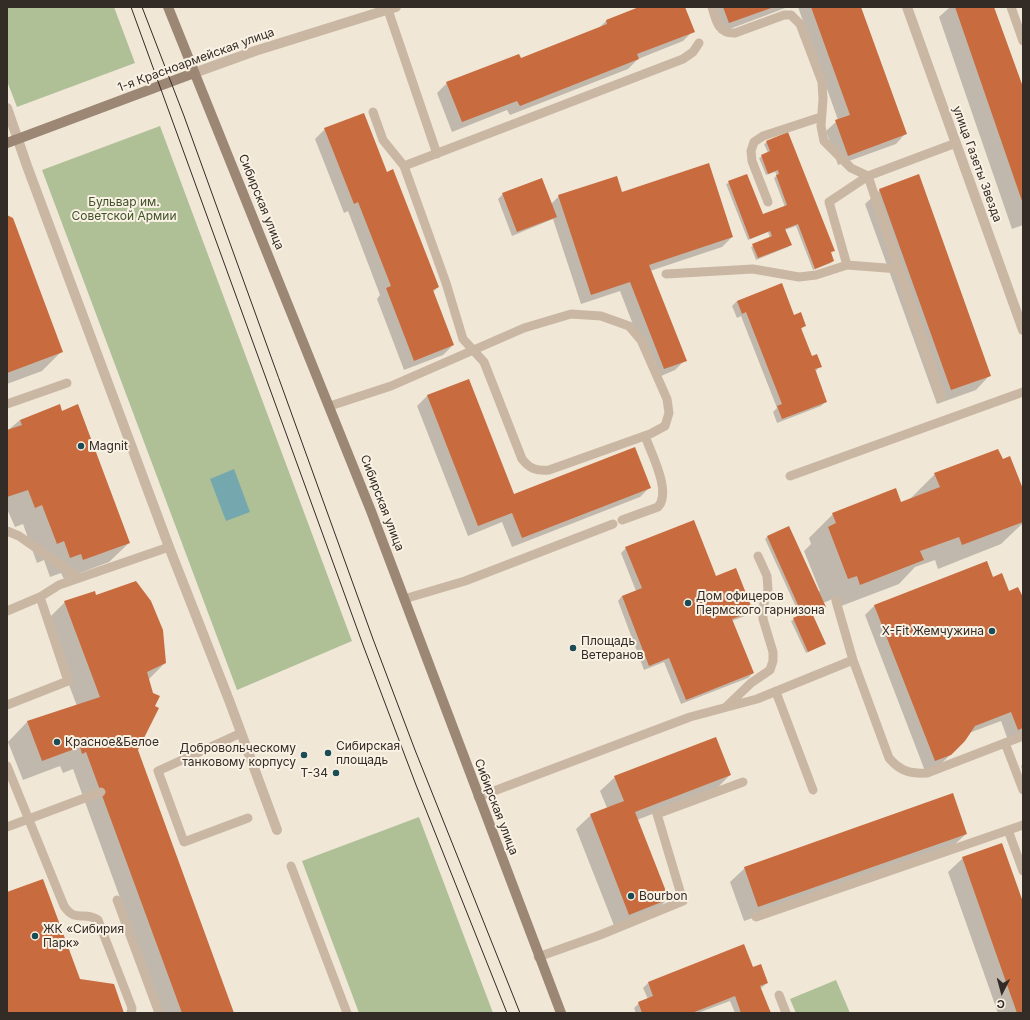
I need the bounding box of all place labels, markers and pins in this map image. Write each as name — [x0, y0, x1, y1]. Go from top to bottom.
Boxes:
place label: Magnit — [89, 439, 128, 453]
marker: Magnit — [76, 441, 86, 451]
place label: Дом офицеров Пермского гарнизона — [696, 589, 825, 617]
marker: Дом офицеров Пермского гарнизона — [683, 598, 693, 608]
place label: X-Fit Жемчужина — [882, 624, 984, 638]
marker: X-Fit Жемчужина — [987, 626, 997, 636]
place label: Площадь Ветеранов — [581, 634, 644, 662]
marker: Площадь Ветеранов — [568, 643, 578, 653]
place label: Красное&Белое — [65, 735, 159, 749]
marker: Красное&Белое — [52, 737, 62, 747]
place label: Сибирская площадь — [336, 739, 400, 767]
place label: Добровольческому танковому корпусу — [180, 741, 296, 769]
marker: Сибирская площадь — [323, 748, 333, 758]
marker: Добровольческому танковому корпусу — [299, 750, 309, 760]
place label: T-34 — [301, 766, 328, 780]
marker: T-34 — [331, 768, 341, 778]
place label: Bourbon — [639, 889, 687, 903]
marker: Bourbon — [626, 891, 636, 901]
place label: ЖК «Сибирия Парк» — [43, 922, 124, 950]
marker: ЖК «Сибирия Парк» — [30, 931, 40, 941]

